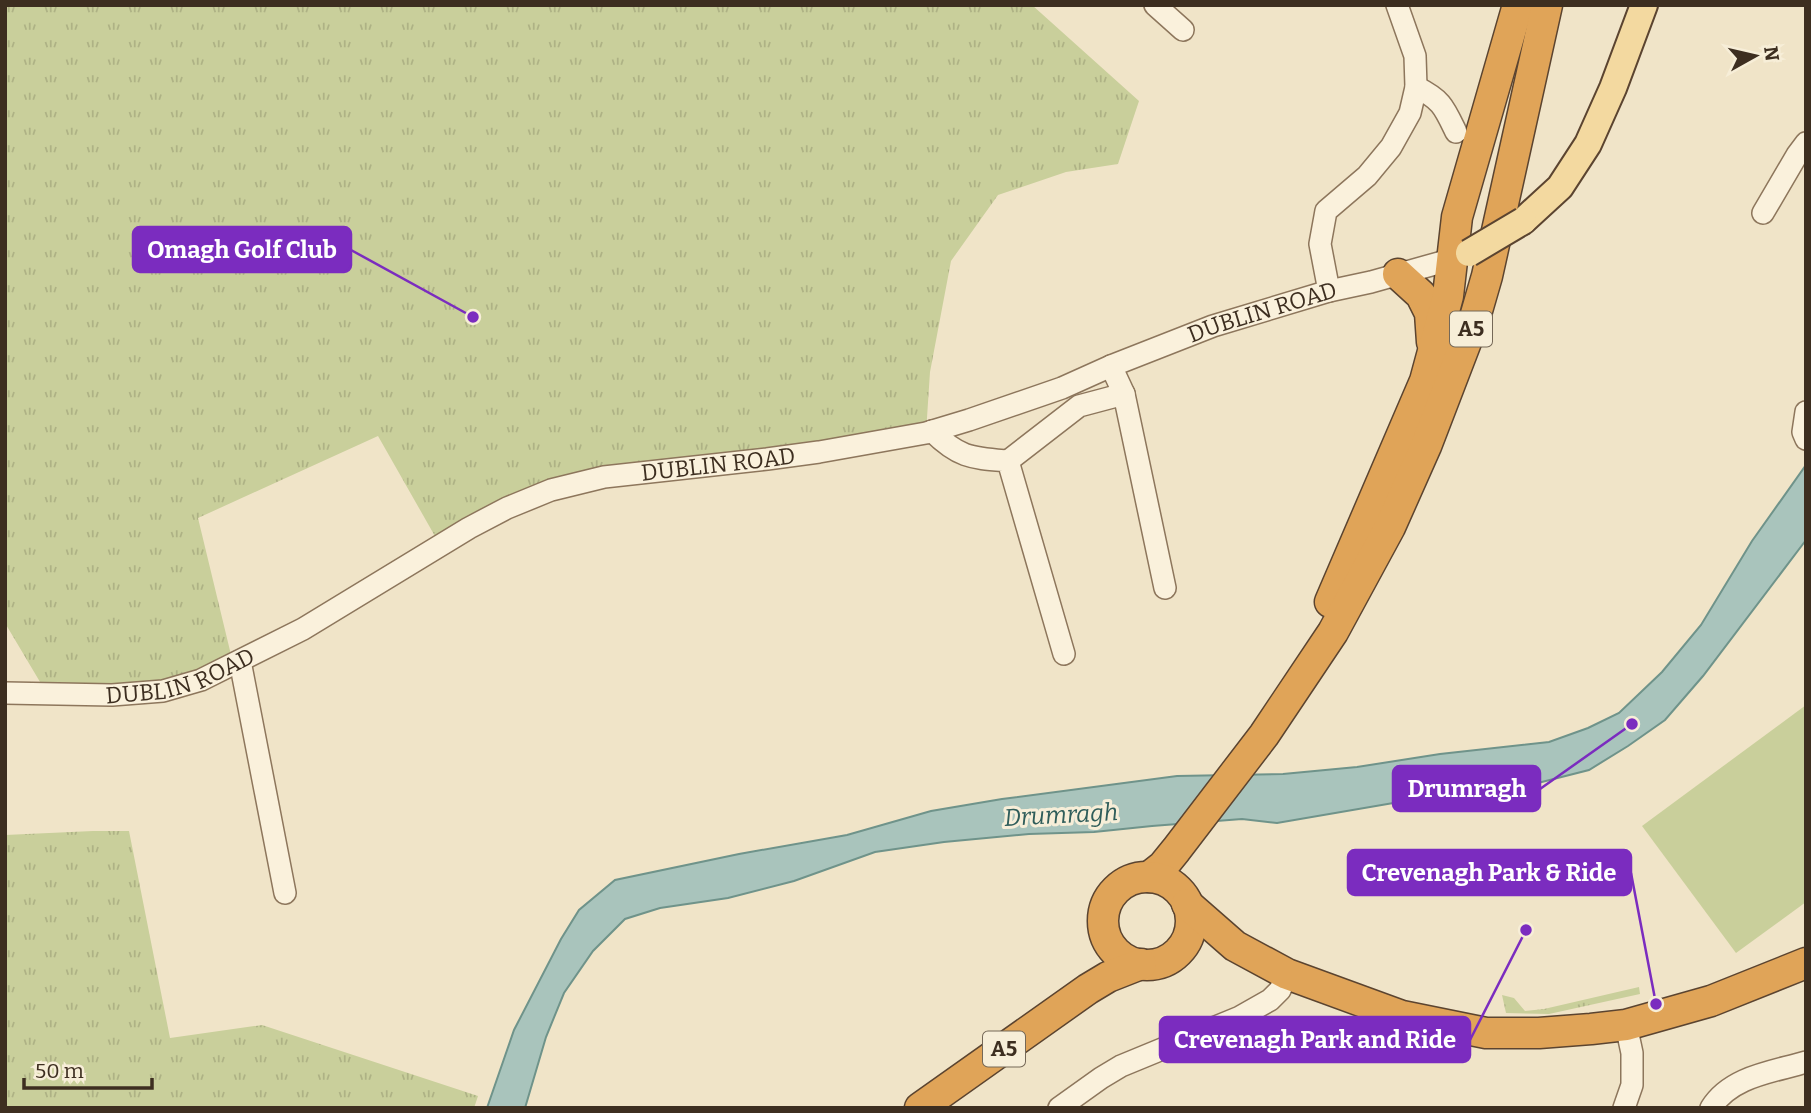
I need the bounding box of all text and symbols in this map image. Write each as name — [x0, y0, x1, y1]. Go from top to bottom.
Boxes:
north arrow — [1720, 21, 1790, 91]
text: N — [1759, 45, 1784, 63]
callout: Omagh Golf Club — [133, 227, 351, 272]
text: Omagh Golf Club — [147, 236, 337, 264]
street label: DUBLIN ROAD — [1183, 275, 1340, 349]
road number: A5 — [1450, 312, 1492, 346]
street label: DUBLIN ROAD — [640, 441, 797, 487]
street label: DUBLIN ROAD — [104, 642, 259, 709]
callout: Drumragh — [1393, 766, 1540, 811]
text: Drumragh — [1408, 775, 1526, 803]
water label: Drumragh — [1003, 798, 1119, 832]
callout: Crevenagh Park & Ride — [1348, 850, 1631, 895]
text: Crevenagh Park & Ride — [1361, 859, 1617, 887]
callout: Crevenagh Park and Ride — [1160, 1017, 1470, 1062]
text: Crevenagh Park and Ride — [1174, 1026, 1456, 1054]
road number: A5 — [983, 1032, 1025, 1066]
scale bar — [24, 1046, 152, 1090]
text: 50 m — [35, 1058, 84, 1084]

